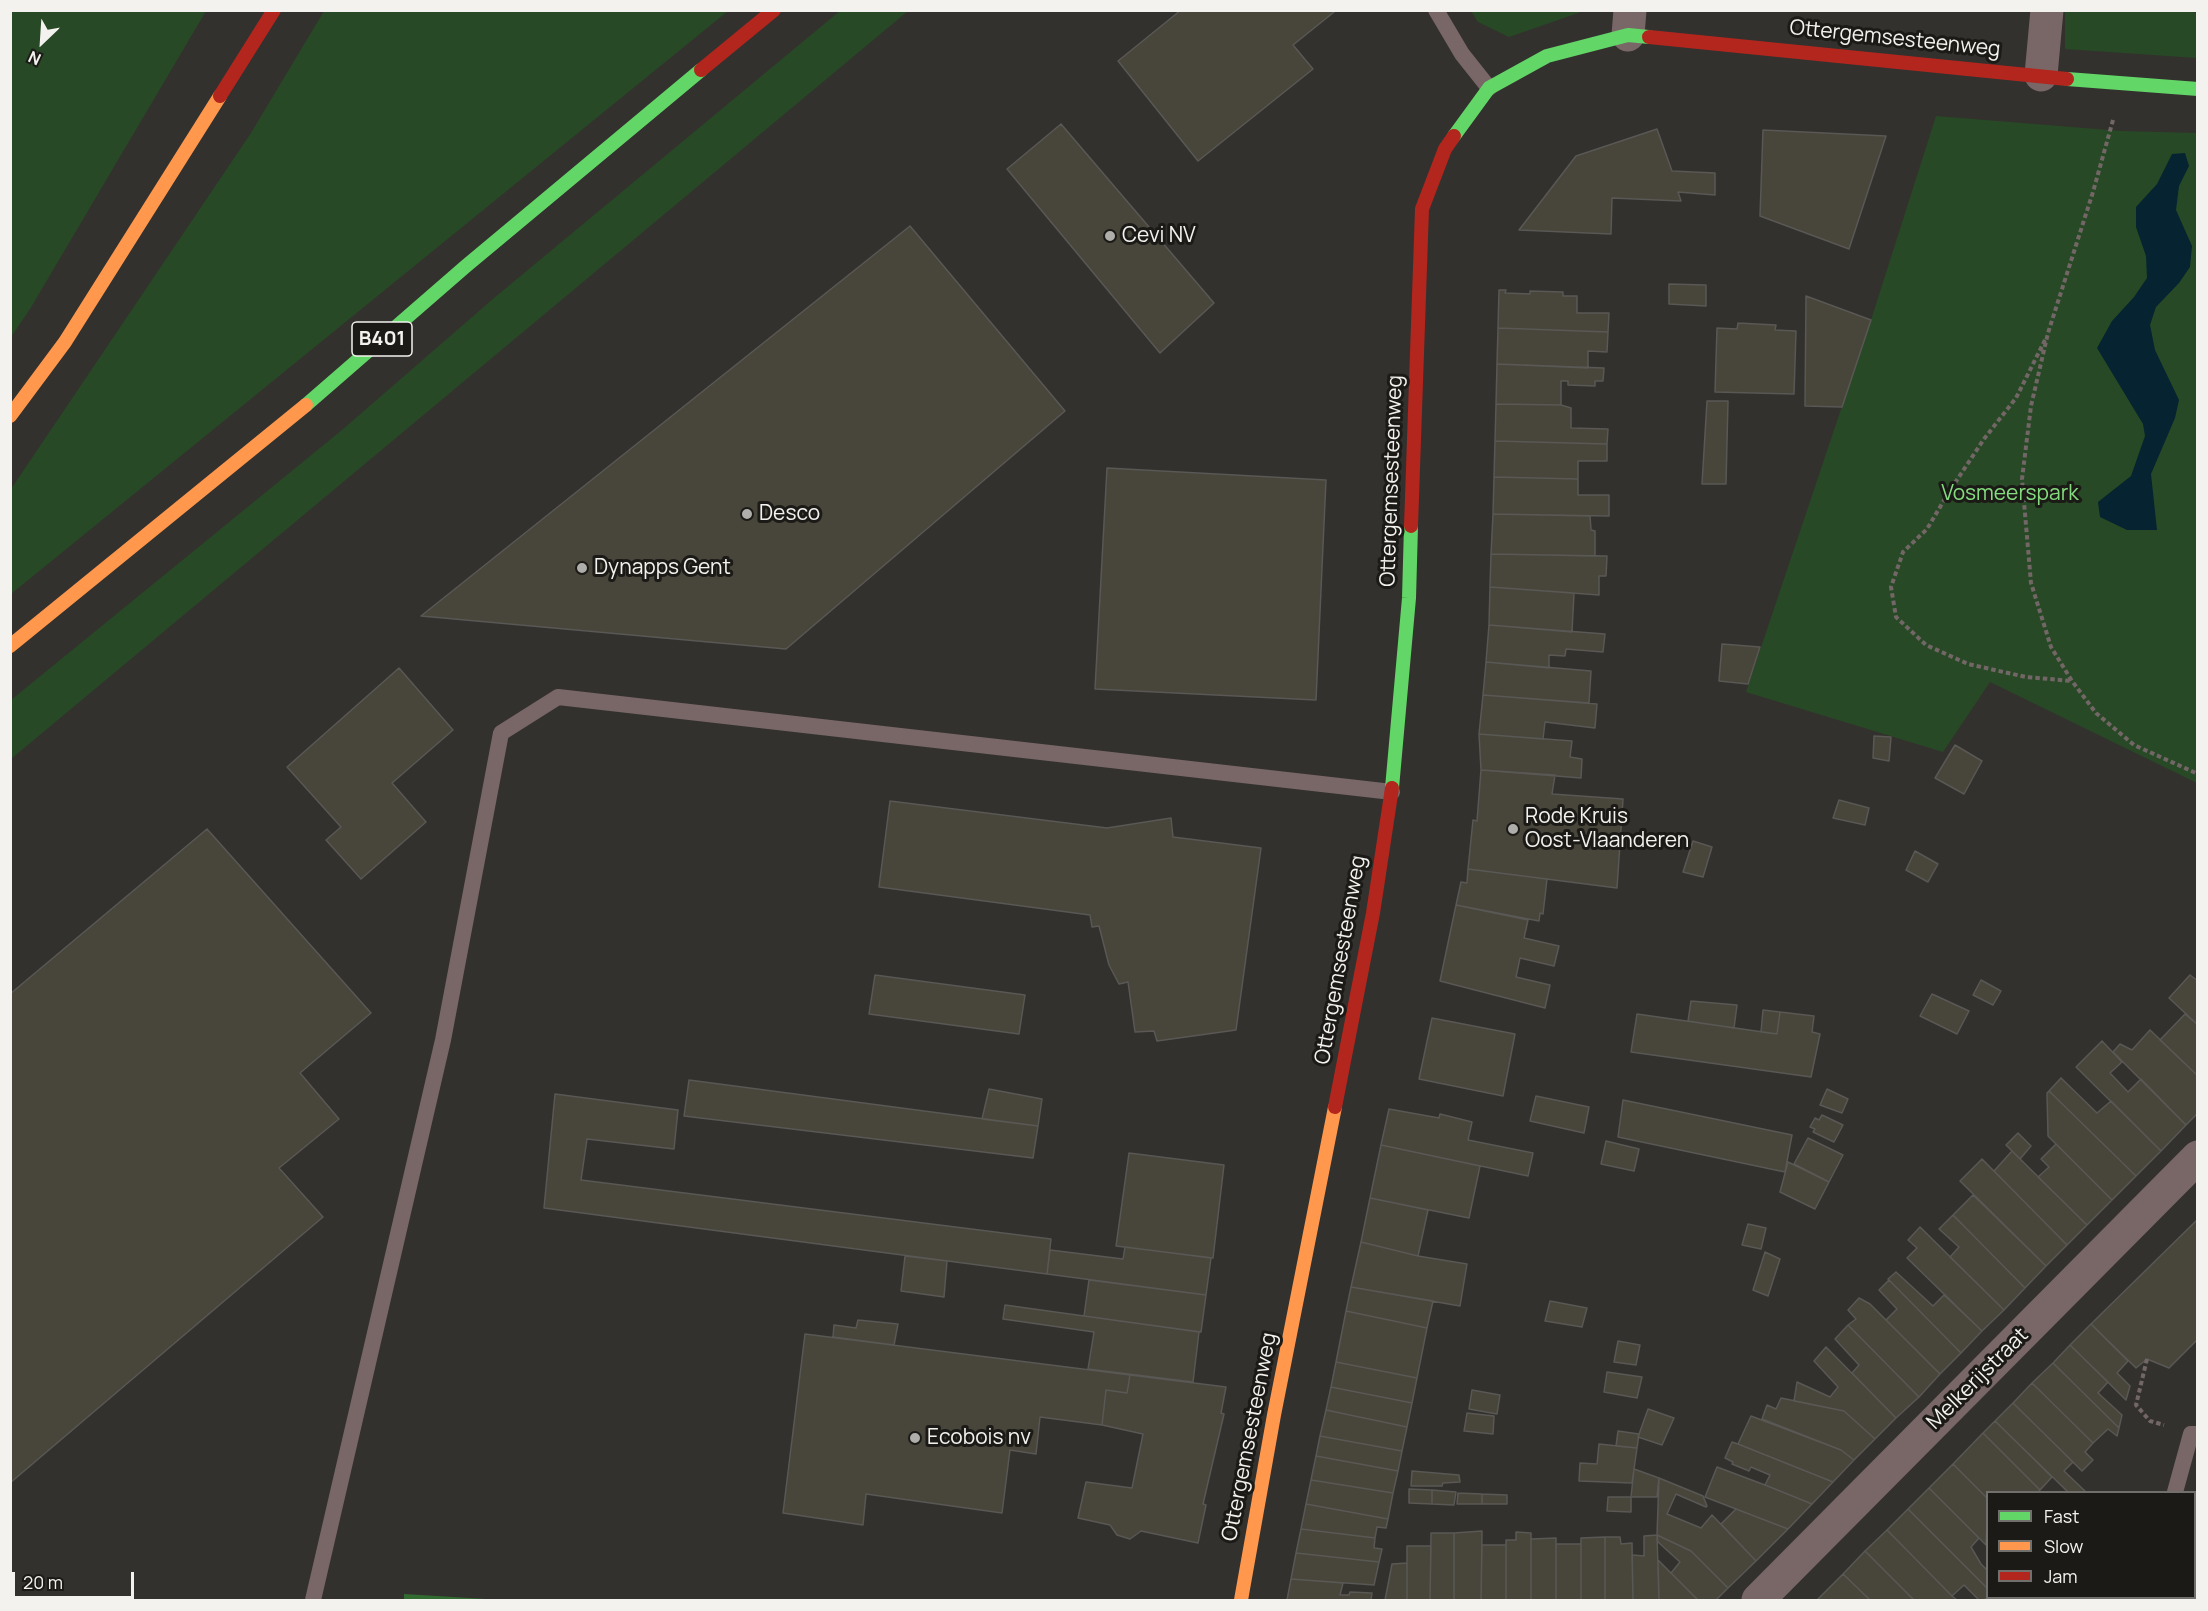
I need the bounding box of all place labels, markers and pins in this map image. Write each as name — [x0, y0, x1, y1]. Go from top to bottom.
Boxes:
place label: Cevi NV — [1122, 223, 1196, 249]
marker: Cevi NV — [1103, 229, 1117, 243]
place label: Desco — [759, 501, 820, 527]
marker: Desco — [740, 507, 754, 521]
place label: Dynapps Gent — [594, 555, 731, 581]
marker: Dynapps Gent — [575, 561, 589, 575]
place label: Rode Kruis Oost-Vlaanderen — [1525, 804, 1689, 854]
marker: Rode Kruis Oost-Vlaanderen — [1506, 822, 1520, 836]
place label: Ecobois nv — [927, 1425, 1031, 1451]
marker: Ecobois nv — [908, 1431, 922, 1445]

